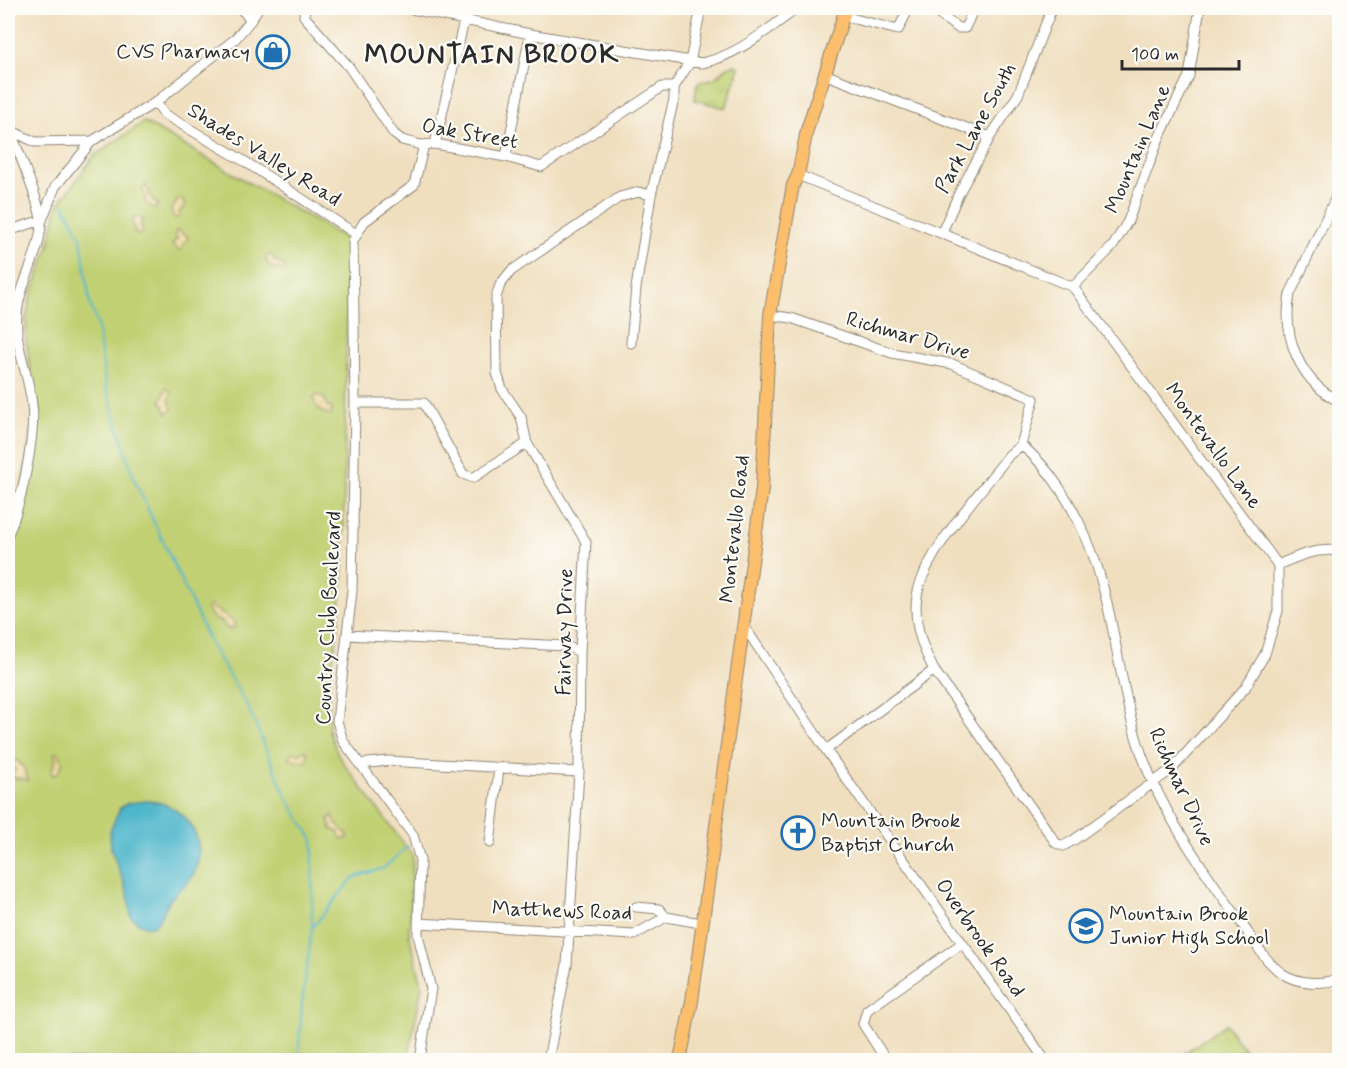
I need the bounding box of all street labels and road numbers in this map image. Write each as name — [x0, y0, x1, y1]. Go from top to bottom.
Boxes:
street label: Park Lane South — [929, 58, 1023, 198]
street label: Mountain Lane — [1098, 80, 1178, 218]
street label: Shades Valley Road — [182, 96, 346, 214]
street label: Oak Street — [420, 112, 520, 156]
street label: Richmar Drive — [843, 305, 973, 367]
street label: Montevallo Lane — [1158, 377, 1268, 515]
street label: Montevallo Road — [713, 454, 757, 604]
street label: Country Club Boulevard — [309, 510, 349, 726]
street label: Fairway Drive — [550, 568, 580, 696]
street label: Richmar Drive — [1141, 723, 1221, 851]
street label: Overbrook Road — [929, 873, 1031, 1003]
street label: Matthews Road — [492, 895, 632, 927]

